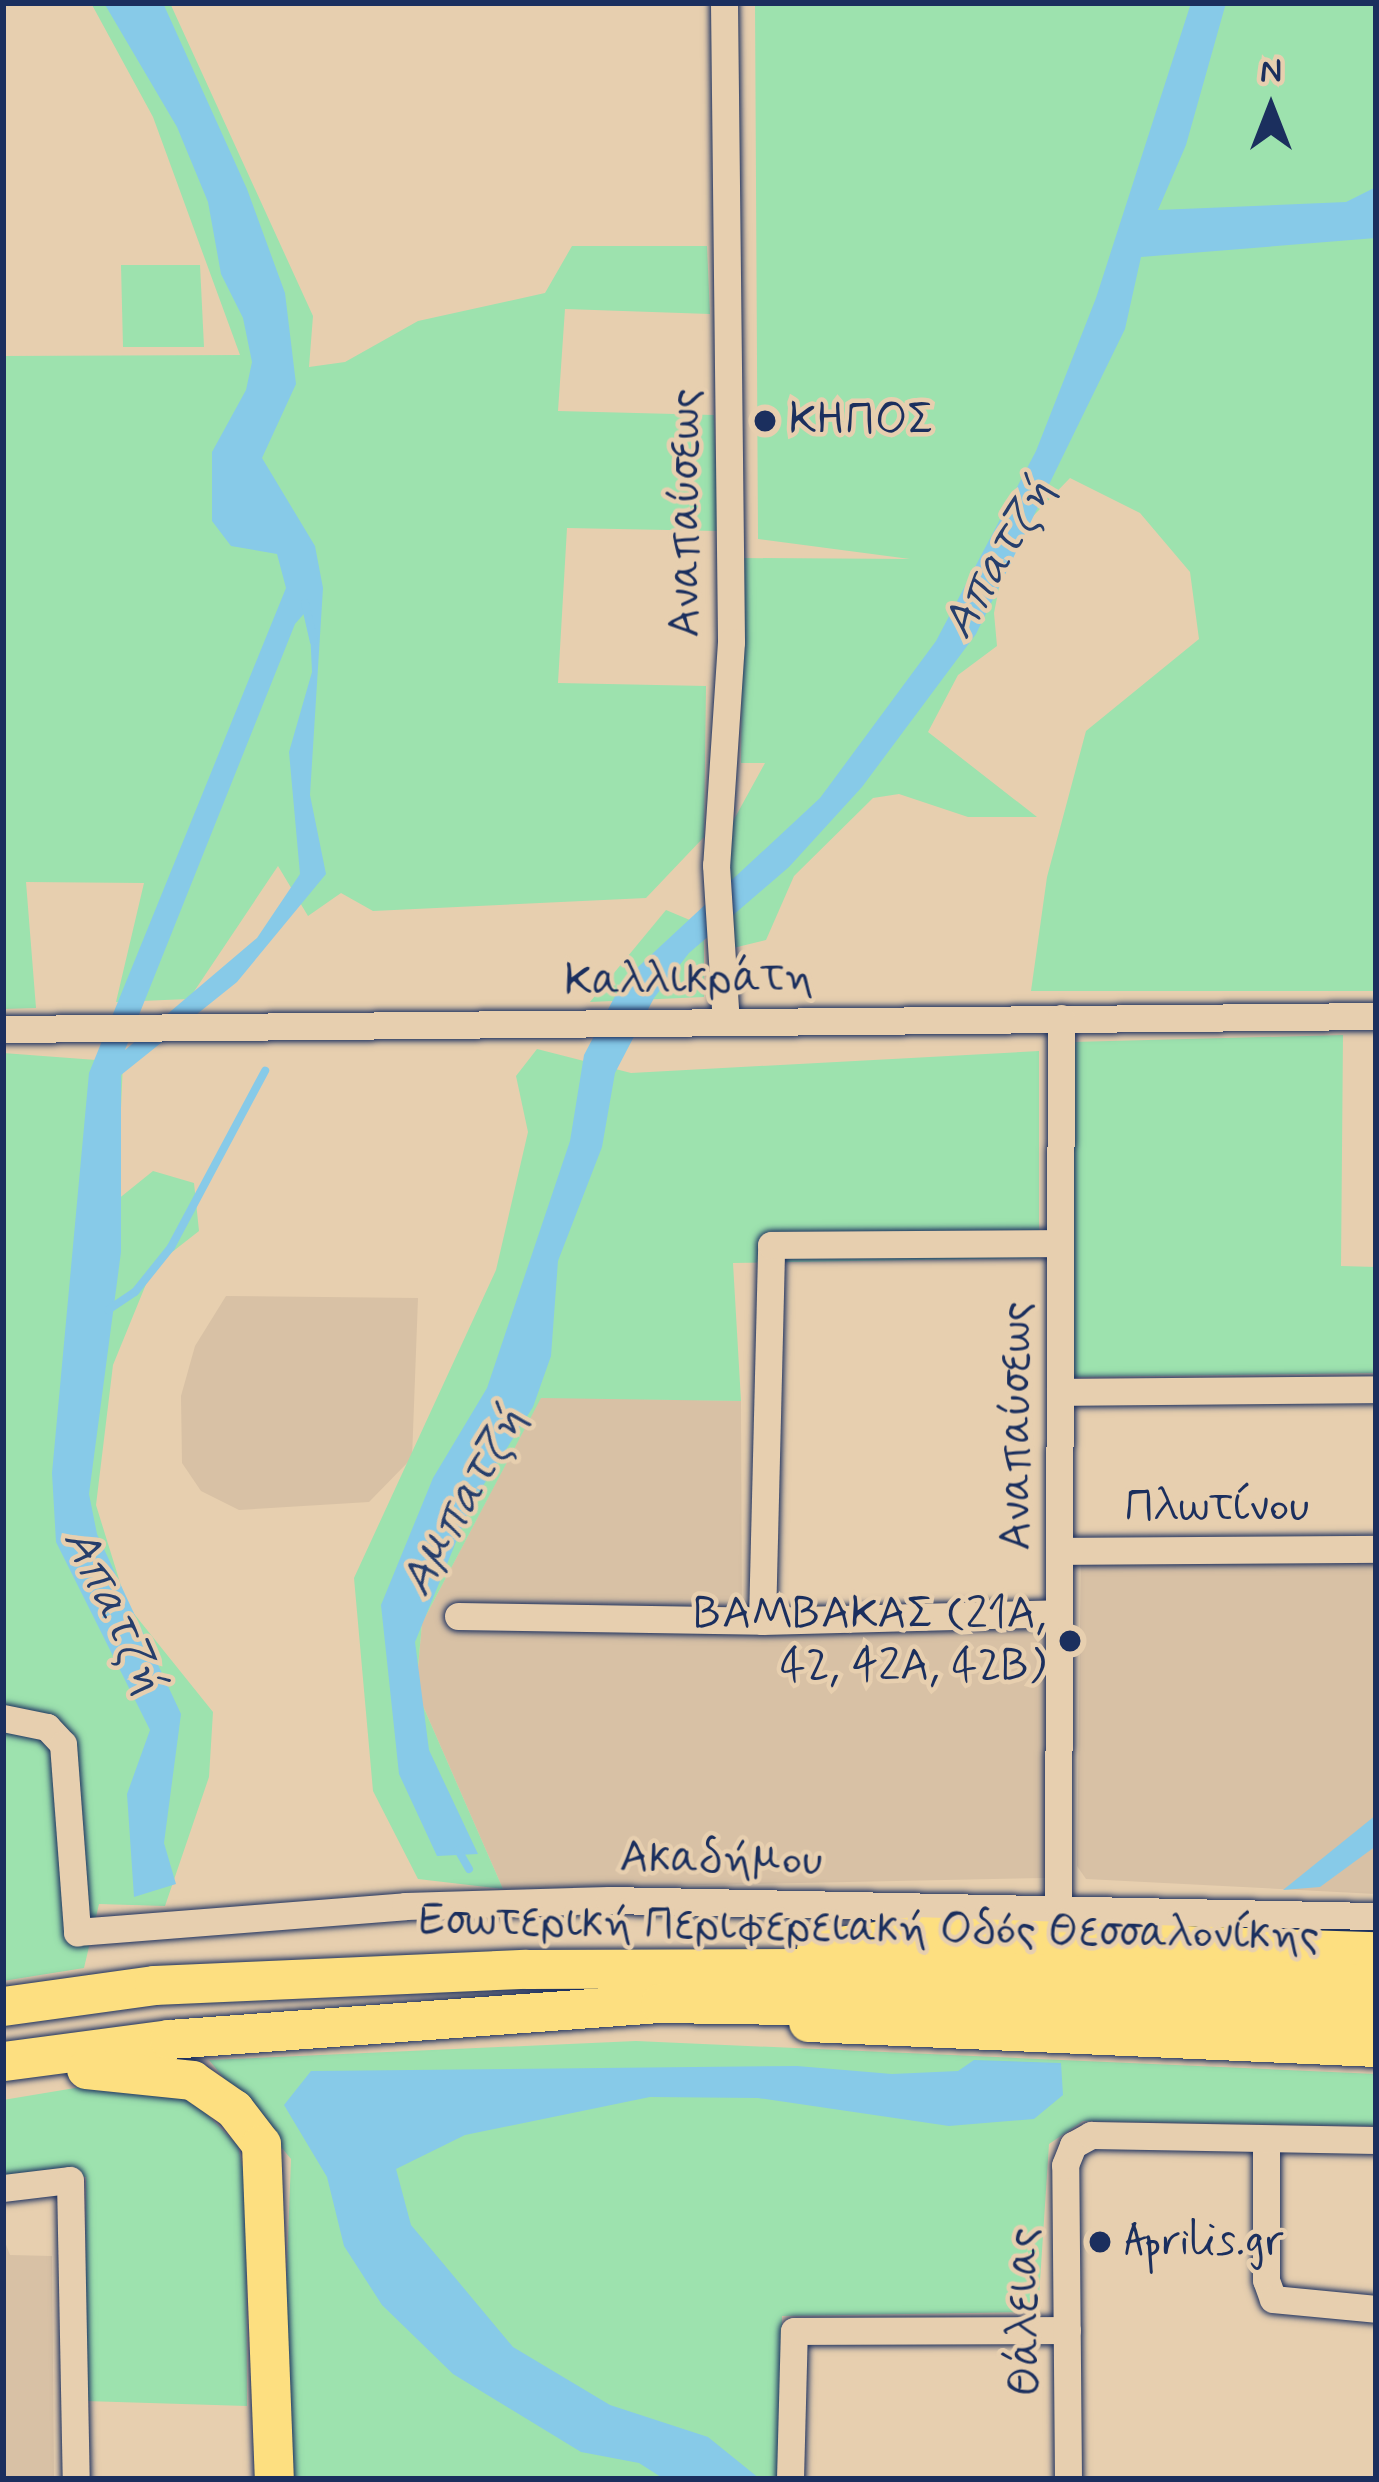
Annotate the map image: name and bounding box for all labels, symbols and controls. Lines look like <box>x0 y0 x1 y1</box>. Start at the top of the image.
north arrow <box>1211 48 1331 168</box>
text: N <box>1260 50 1282 94</box>
street label: Αναπαύσεως <box>659 388 713 638</box>
place label: ΚΗΠΟΣ <box>789 394 935 448</box>
marker: ΚΗΠΟΣ <box>752 408 778 434</box>
water label: Απατζή <box>930 467 1068 649</box>
street label: Καλλικράτη <box>564 951 814 1009</box>
street label: Αναπαύσεως <box>990 1301 1044 1551</box>
water label: Αμπατζή <box>388 1396 540 1606</box>
street label: Πλωτίνου <box>1125 1481 1309 1535</box>
water label: Απατζή <box>49 1519 179 1703</box>
place label: ΒΑΜΒΑΚΑΣ (21Α, 42, 42Α, 42Β) <box>694 1588 1046 1694</box>
marker: ΒΑΜΒΑΚΑΣ (21Α, 42, 42Α, 42Β) <box>1057 1628 1083 1654</box>
street label: Ακαδήμου <box>619 1831 823 1889</box>
street label: Εσωτερική Περιφερειακή Οδός Θεσσαλονίκης <box>418 1894 1320 1964</box>
place label: Aprilis.gr <box>1124 2215 1283 2269</box>
street label: Θάλειας <box>997 2227 1053 2397</box>
marker: Aprilis.gr <box>1087 2229 1113 2255</box>

